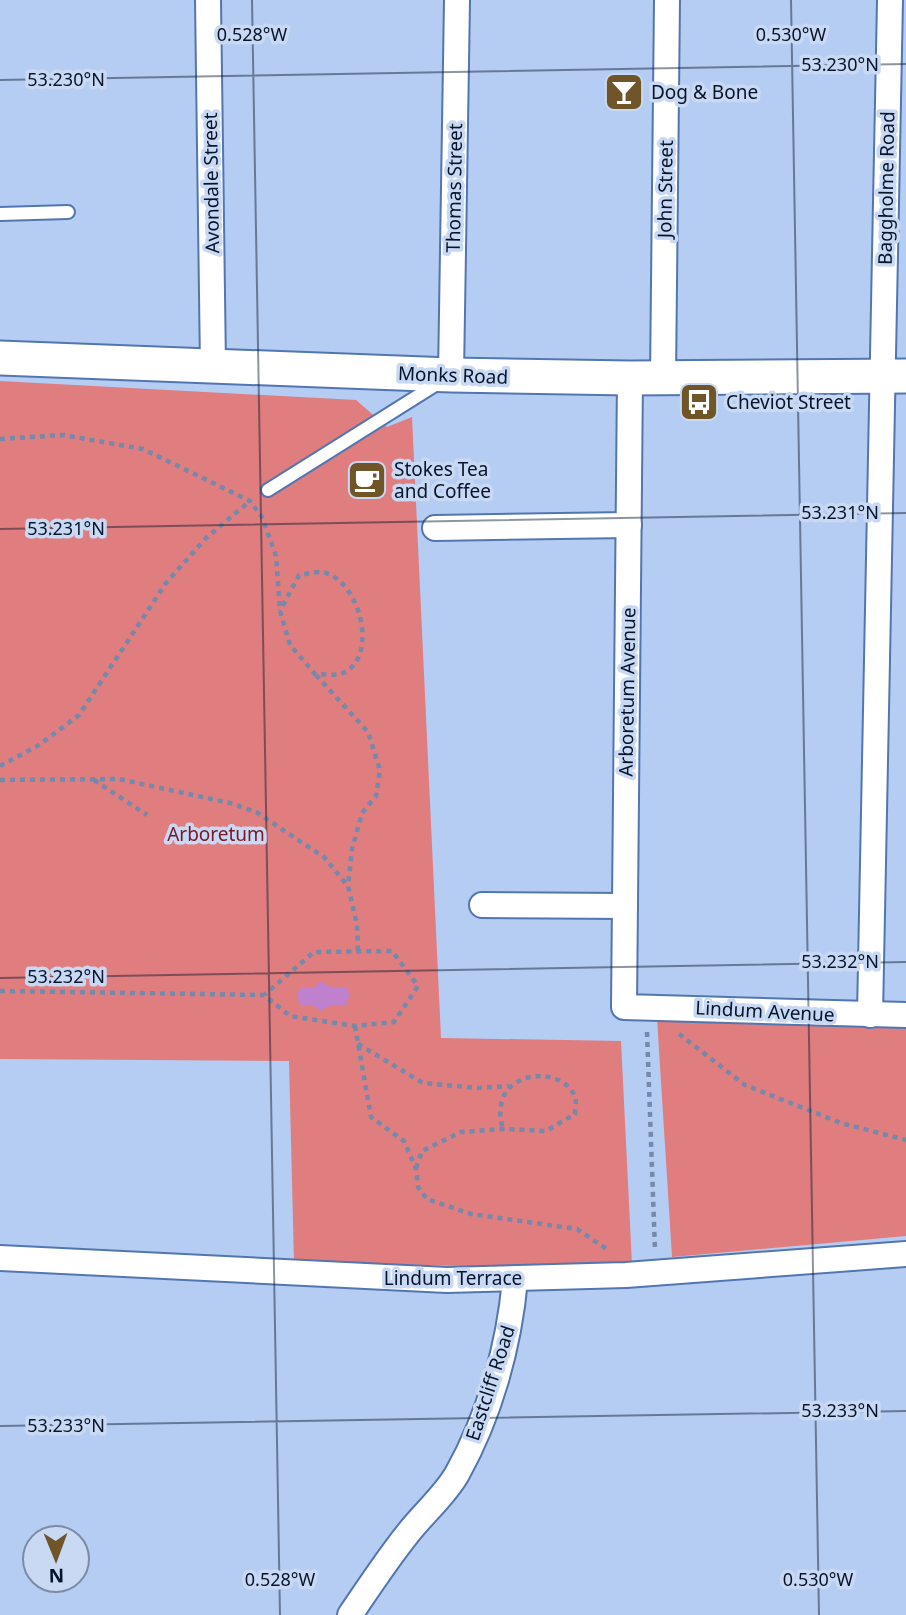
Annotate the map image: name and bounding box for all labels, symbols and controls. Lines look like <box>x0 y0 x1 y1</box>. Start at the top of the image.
text: 0.528°W <box>217 22 287 46</box>
text: 0.530°W <box>756 22 826 46</box>
text: 53.230°N <box>801 52 879 76</box>
text: 53.230°N <box>27 67 105 91</box>
bar icon: Dog & Bone <box>603 71 645 113</box>
place label: Dog & Bone <box>651 79 758 105</box>
street label: Baggholme Road <box>872 111 900 265</box>
street label: Avondale Street <box>197 112 225 254</box>
street label: Thomas Street <box>440 123 468 253</box>
street label: John Street <box>651 140 679 240</box>
street label: Monks Road <box>397 360 509 390</box>
bus stop icon: Cheviot Street <box>678 381 720 423</box>
place label: Cheviot Street <box>726 389 851 415</box>
place label: Stokes Tea and Coffee <box>394 456 491 504</box>
cafe icon: Stokes Tea and Coffee <box>346 459 388 501</box>
text: 53.231°N <box>801 500 879 524</box>
text: 53.231°N <box>27 516 105 540</box>
street label: Arboretum Avenue <box>613 607 641 777</box>
park label: Arboretum <box>167 821 265 847</box>
text: 53.232°N <box>801 949 879 973</box>
text: 53.232°N <box>27 964 105 988</box>
street label: Lindum Avenue <box>695 994 835 1028</box>
street label: Lindum Terrace <box>384 1265 522 1291</box>
street label: Eastcliff Road <box>459 1322 521 1444</box>
text: 53.233°N <box>801 1398 879 1422</box>
text: 53.233°N <box>27 1413 105 1437</box>
north arrow <box>21 1524 91 1594</box>
text: N <box>48 1563 64 1589</box>
text: 0.528°W <box>245 1567 315 1591</box>
text: 0.530°W <box>783 1567 853 1591</box>

